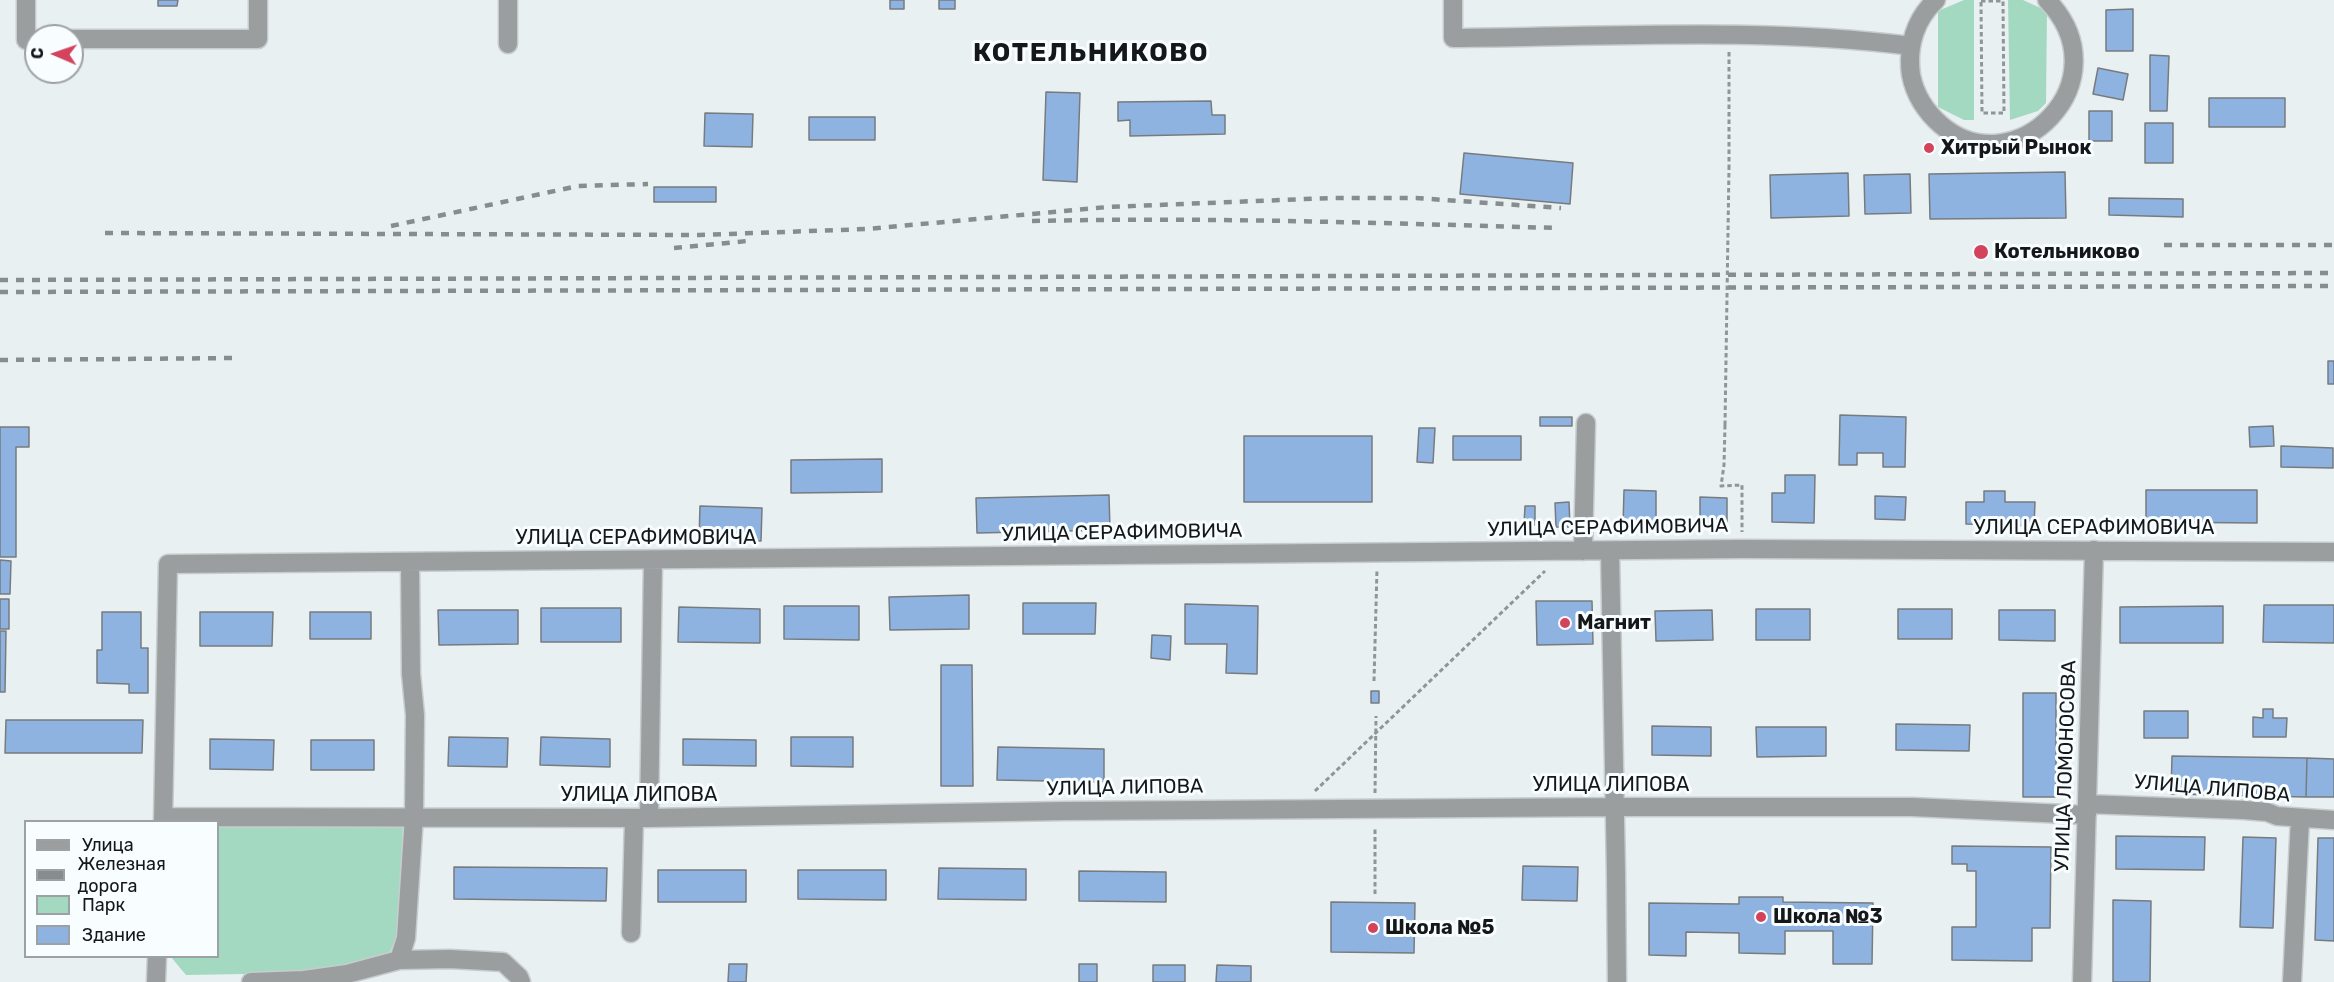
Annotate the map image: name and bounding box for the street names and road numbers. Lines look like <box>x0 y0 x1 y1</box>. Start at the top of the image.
street label: УЛИЦА СЕРАФИМОВИЧА <box>1487 514 1729 542</box>
street label: УЛИЦА СЕРАФИМОВИЧА <box>1974 516 2214 540</box>
street label: УЛИЦА СЕРАФИМОВИЧА <box>1001 519 1243 547</box>
street label: УЛИЦА СЕРАФИМОВИЧА <box>516 526 756 550</box>
street label: УЛИЦА ЛОМОНОСОВА <box>2050 660 2082 872</box>
street label: УЛИЦА ЛИПОВА <box>2133 770 2291 808</box>
street label: УЛИЦА ЛИПОВА <box>1533 773 1689 797</box>
street label: УЛИЦА ЛИПОВА <box>1047 775 1203 801</box>
street label: УЛИЦА ЛИПОВА <box>561 783 717 807</box>

